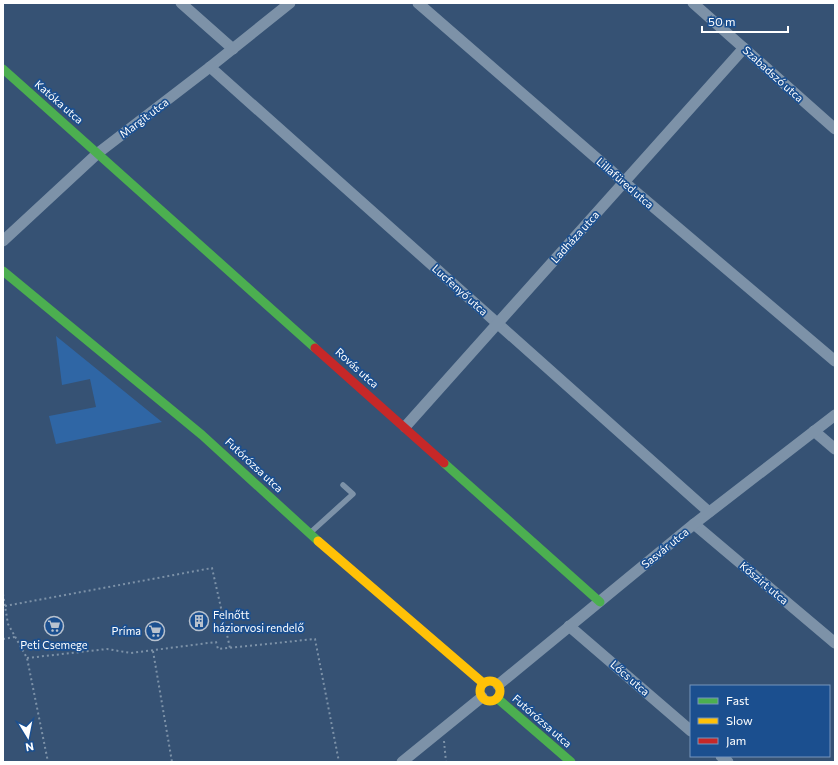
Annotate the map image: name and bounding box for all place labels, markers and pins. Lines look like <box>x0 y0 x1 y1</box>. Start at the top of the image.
place label: Felnőtt háziorvosi rendelő <box>213 608 304 634</box>
building icon: Felnőtt háziorvosi rendelő <box>188 610 210 632</box>
supermarket icon: Peti Csemege <box>43 615 65 637</box>
supermarket icon: Príma <box>144 620 166 642</box>
place label: Príma <box>112 624 141 637</box>
place label: Peti Csemege <box>20 638 88 651</box>

